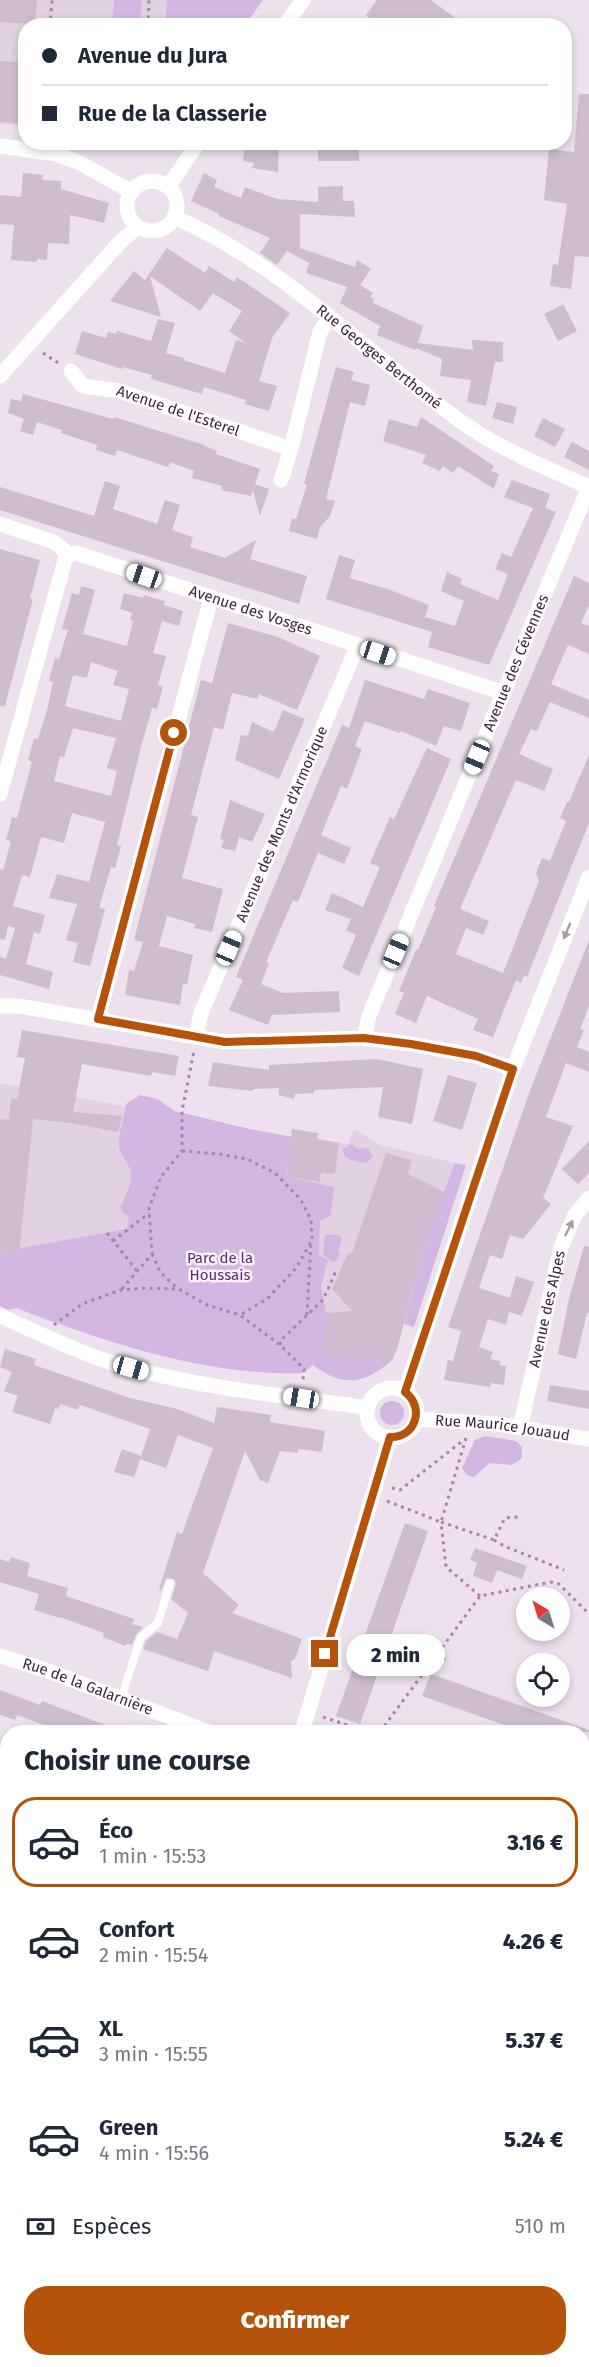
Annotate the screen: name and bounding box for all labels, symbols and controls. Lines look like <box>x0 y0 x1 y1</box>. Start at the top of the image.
text: Avenue du Jura <box>78 42 228 69</box>
text: Rue de la Classerie <box>78 100 267 127</box>
street label: Rue Georges Berthomé <box>313 301 445 413</box>
street label: Avenue de l'Esterel <box>114 382 243 440</box>
car <box>124 562 164 590</box>
street label: Avenue des Vosges <box>187 582 315 639</box>
street label: Avenue des Cévennes <box>479 592 552 734</box>
car <box>358 639 398 667</box>
route start <box>160 719 187 746</box>
street label: Avenue des Monts d'Armorique <box>232 723 331 925</box>
car <box>462 737 492 777</box>
one-way arrow <box>562 922 572 940</box>
car <box>214 928 244 968</box>
car <box>381 931 411 971</box>
one-way arrow <box>564 1220 573 1237</box>
park label: Parc de la Houssais <box>187 1249 253 1284</box>
street label: Avenue des Alpes <box>525 1249 569 1369</box>
car <box>111 1354 151 1382</box>
car <box>282 1386 320 1410</box>
street label: Rue Maurice Jouaud <box>435 1411 571 1445</box>
north arrow <box>516 1587 570 1641</box>
map controls <box>516 1587 570 1707</box>
callout: 2 min <box>346 1633 445 1675</box>
route end <box>311 1640 338 1667</box>
text: 2 min <box>371 1643 420 1667</box>
button: locate <box>516 1653 570 1707</box>
street label: Rue de la Galarnière <box>20 1654 156 1719</box>
text: Choisir une course <box>24 1745 250 1777</box>
icon: car <box>27 1815 81 1869</box>
text: Éco <box>99 1817 133 1844</box>
text: 3.16 € <box>507 1829 563 1856</box>
text: 1 min · 15:53 <box>99 1844 206 1868</box>
icon: car <box>27 1914 81 1968</box>
text: Confort <box>99 1916 175 1943</box>
text: 4.26 € <box>503 1928 563 1955</box>
text: 2 min · 15:54 <box>99 1943 208 1967</box>
icon: car <box>27 2013 81 2067</box>
text: XL <box>99 2015 123 2042</box>
text: 5.37 € <box>505 2027 563 2054</box>
text: 3 min · 15:55 <box>99 2042 208 2066</box>
icon: car <box>27 2112 81 2166</box>
text: Green <box>99 2114 158 2141</box>
text: 5.24 € <box>504 2126 563 2153</box>
text: 4 min · 15:56 <box>99 2141 209 2165</box>
icon: cash <box>24 2210 57 2243</box>
text: Espèces <box>72 2213 151 2240</box>
text: 510 m <box>515 2214 566 2238</box>
button: Confirmer <box>24 2286 566 2355</box>

